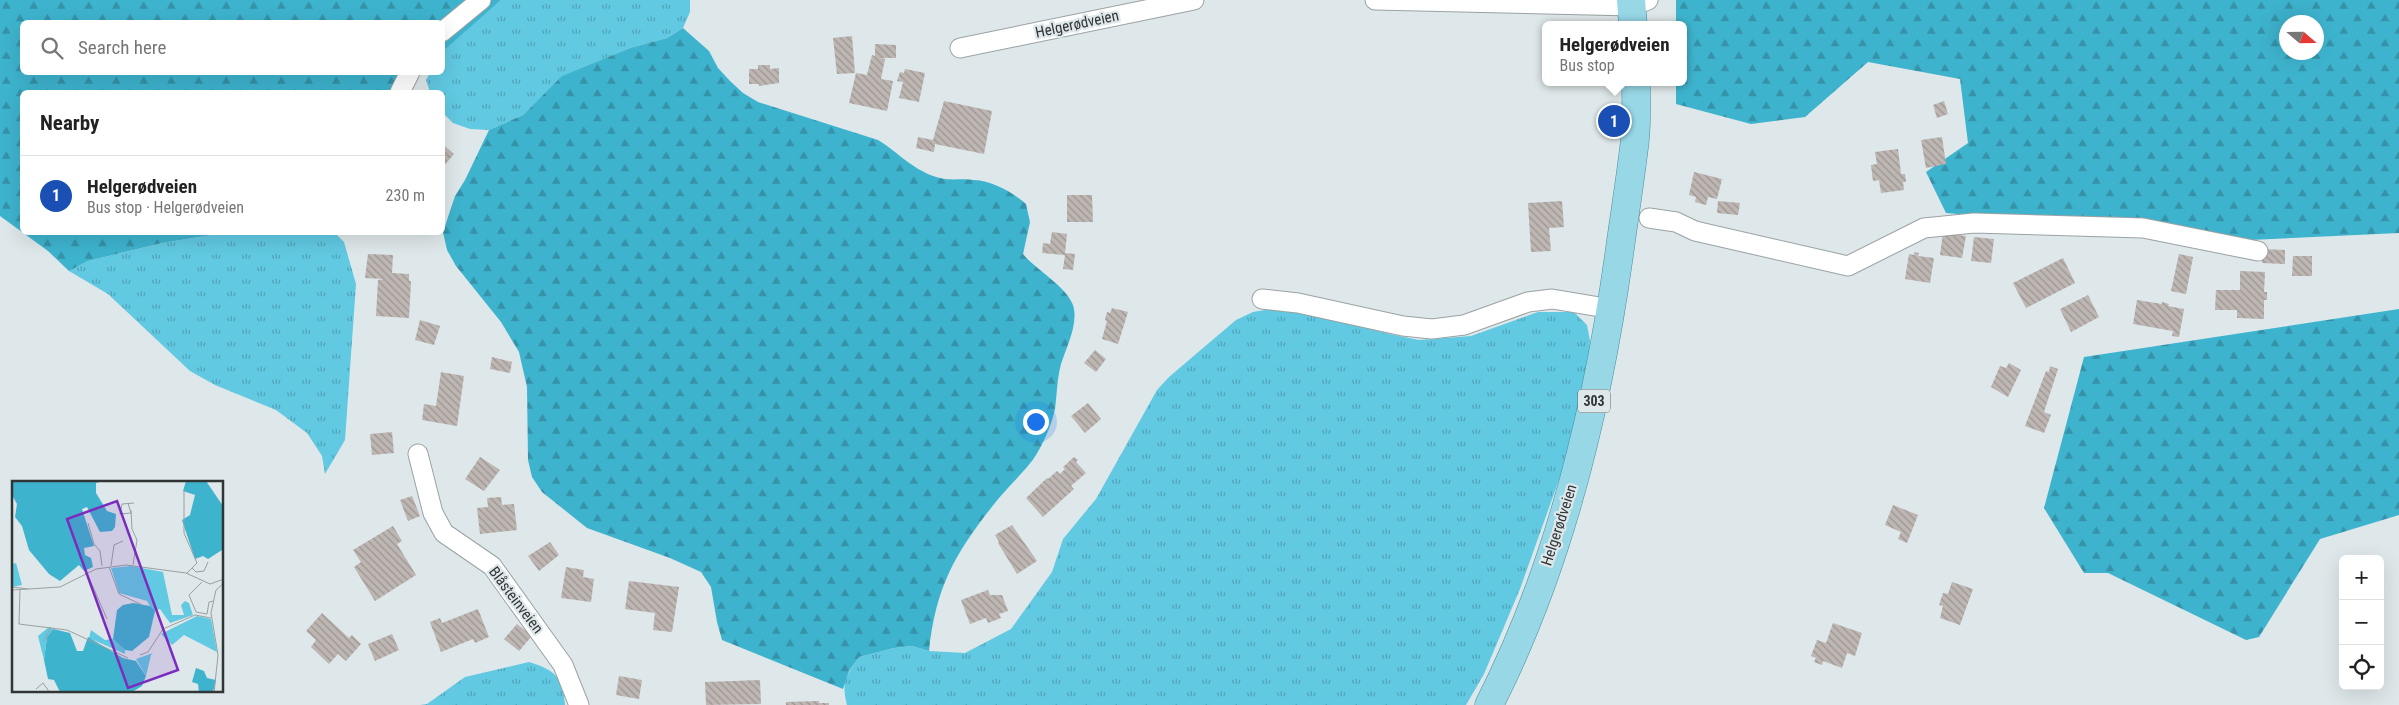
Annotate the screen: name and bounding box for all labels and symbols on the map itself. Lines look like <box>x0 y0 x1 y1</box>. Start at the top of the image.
street label: Helgerødveien <box>1034 6 1120 42</box>
north arrow <box>2279 15 2324 60</box>
pin: 1 <box>1598 102 1630 140</box>
road number: 303 <box>1578 390 1610 412</box>
your location <box>1023 409 1049 435</box>
inset map <box>12 481 224 692</box>
street label: Helgerødveien <box>1537 482 1581 568</box>
street label: Blåsteinveien <box>485 563 547 637</box>

